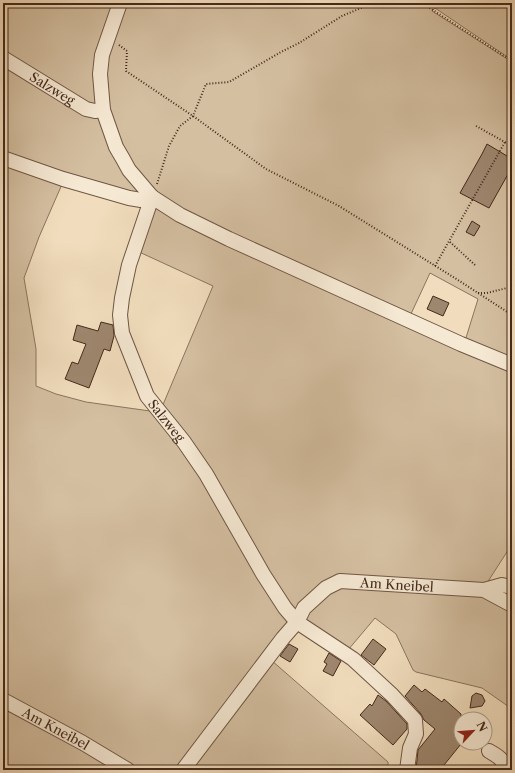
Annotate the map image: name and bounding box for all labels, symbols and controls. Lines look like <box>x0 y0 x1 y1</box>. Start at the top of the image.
street label: Salzweg <box>27 69 78 108</box>
street label: Salzweg <box>145 396 189 445</box>
street label: Am Kneibel <box>359 574 434 595</box>
street label: Am Kneibel <box>19 703 92 753</box>
north arrow <box>453 711 493 751</box>
text: N <box>474 719 491 734</box>

